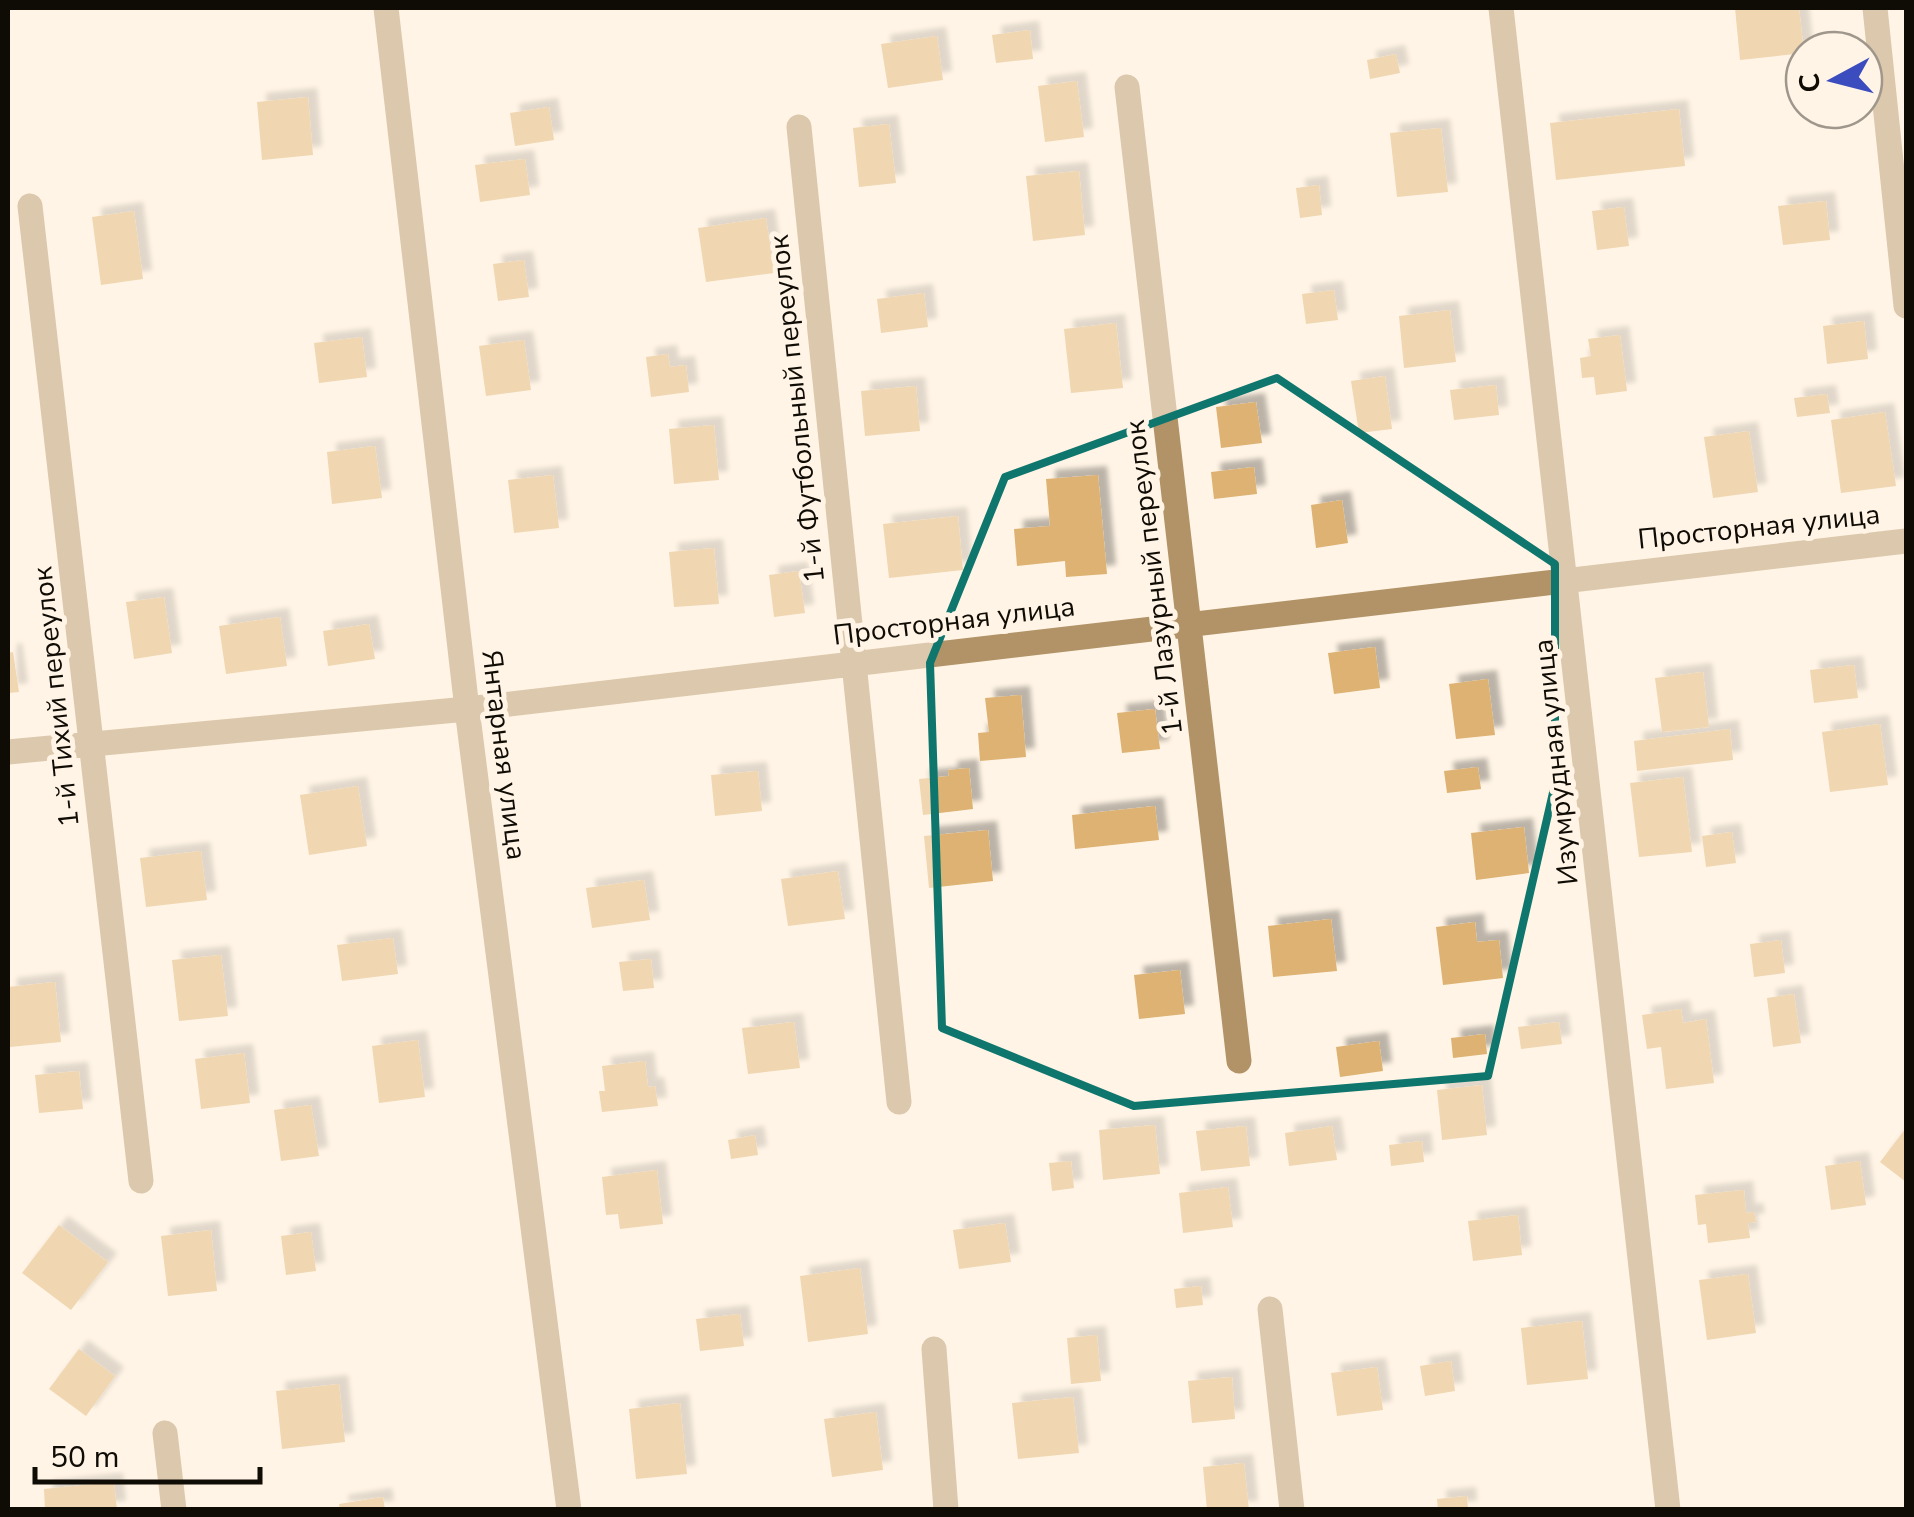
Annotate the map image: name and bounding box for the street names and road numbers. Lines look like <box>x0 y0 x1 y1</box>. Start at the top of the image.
street label: 1-й Футбольный переулок <box>760 233 834 585</box>
street label: 1-й Лазурный переулок <box>1116 418 1192 738</box>
street label: Просторная улица <box>1636 495 1882 559</box>
street label: 1-й Тихий переулок <box>23 565 89 829</box>
street label: Просторная улица <box>831 587 1077 655</box>
street label: Изумрудная улица <box>1524 637 1588 887</box>
street label: Янтарная улица <box>472 648 536 862</box>

